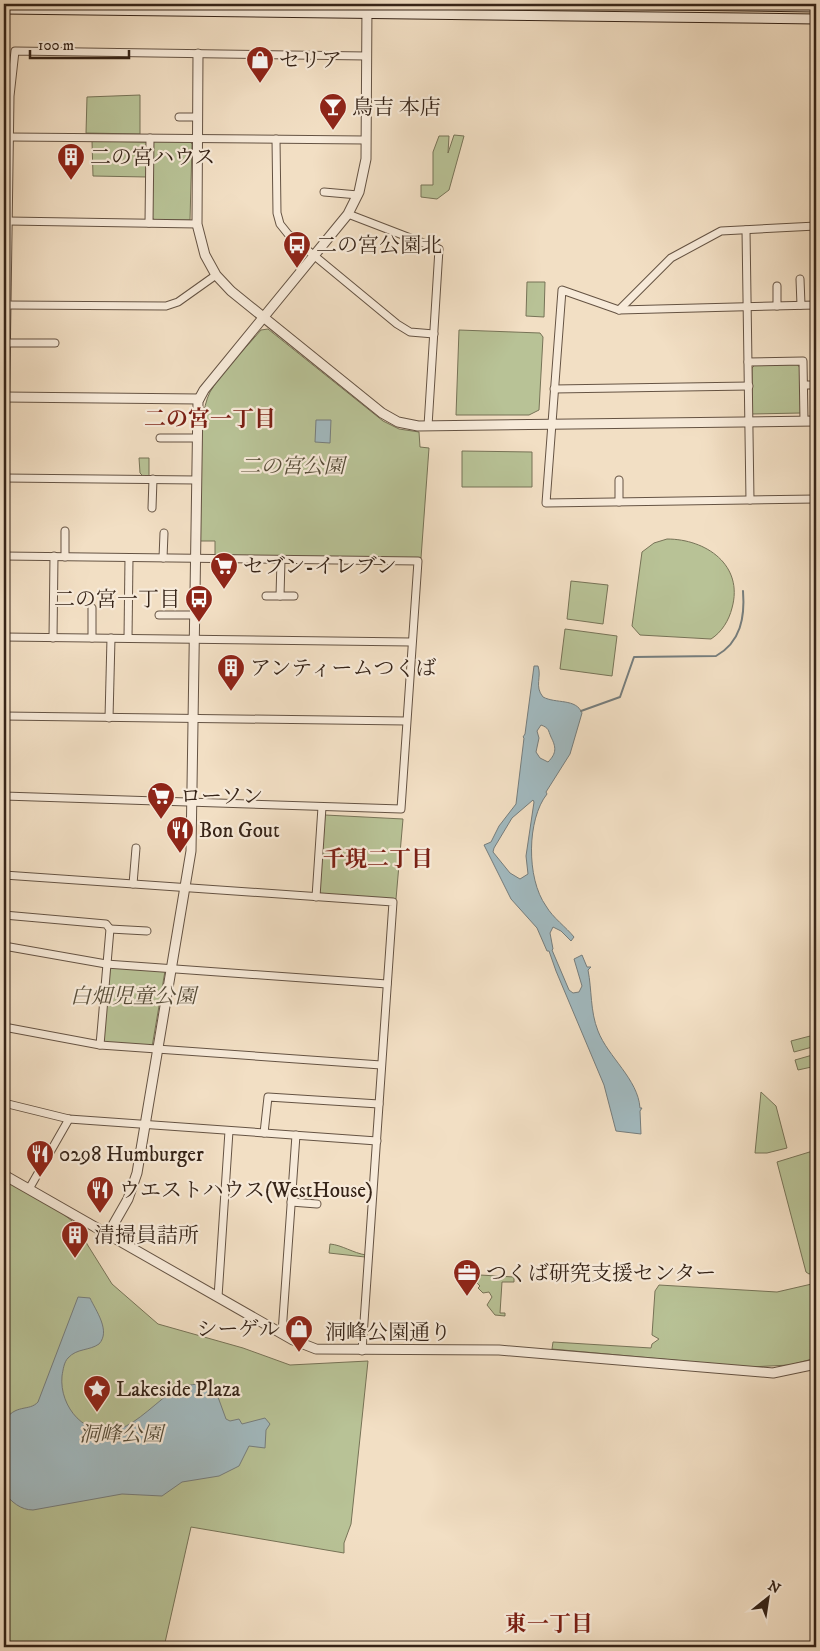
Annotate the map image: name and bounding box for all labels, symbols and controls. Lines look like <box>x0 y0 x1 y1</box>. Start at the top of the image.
scale bar <box>30 28 129 60</box>
text: 100 m <box>38 36 74 55</box>
shop icon: セリア <box>245 45 275 84</box>
place label: セリア <box>279 48 342 74</box>
bar icon: 鳥吉 本店 <box>318 92 348 131</box>
place label: 鳥吉 本店 <box>352 95 441 121</box>
building icon: 二の宮ハウス <box>56 142 86 181</box>
place label: 二の宮ハウス <box>90 145 215 171</box>
bus stop icon: 二の宮公園北 <box>282 230 312 269</box>
place label: 二の宮公園北 <box>316 233 442 259</box>
district label: 二の宮一丁目 <box>144 406 276 433</box>
park label: 二の宮公園 <box>240 454 347 480</box>
supermarket icon: セブン-イレブン <box>209 551 239 590</box>
place label: セブン-イレブン <box>243 554 397 580</box>
bus stop icon: 二の宮一丁目 <box>184 584 214 623</box>
place label: 二の宮一丁目 <box>54 587 180 613</box>
building icon: アンティームつくば <box>216 653 246 692</box>
place label: アンティームつくば <box>250 656 436 682</box>
supermarket icon: ローソン <box>146 781 176 820</box>
place label: ローソン <box>180 784 263 810</box>
restaurant icon: Bon Gout <box>165 815 195 854</box>
place label: Bon Gout <box>199 818 280 844</box>
district label: 千現二丁目 <box>323 846 433 873</box>
park label: 白畑児童公園 <box>70 984 199 1010</box>
restaurant icon: 0298 Humburger <box>25 1139 55 1178</box>
place label: 0298 Humburger <box>59 1142 204 1168</box>
restaurant icon: ウエストハウス(WestHouse) <box>85 1175 115 1214</box>
place label: ウエストハウス(WestHouse) <box>119 1178 373 1204</box>
building icon: 清掃員詰所 <box>60 1220 90 1259</box>
place label: 清掃員詰所 <box>94 1223 199 1249</box>
office icon: つくば研究支援センター <box>452 1258 482 1297</box>
place label: つくば研究支援センター <box>486 1261 716 1287</box>
shop icon: シーゲル <box>284 1314 314 1353</box>
place label: シーゲル <box>196 1317 280 1343</box>
street label: 洞峰公園通り <box>325 1320 451 1346</box>
place icon: Lakeside Plaza <box>82 1374 112 1413</box>
place label: Lakeside Plaza <box>116 1377 241 1403</box>
park label: 洞峰公園 <box>79 1422 166 1448</box>
north arrow <box>742 1574 792 1624</box>
text: N <box>765 1577 784 1599</box>
district label: 東一丁目 <box>505 1611 593 1638</box>

